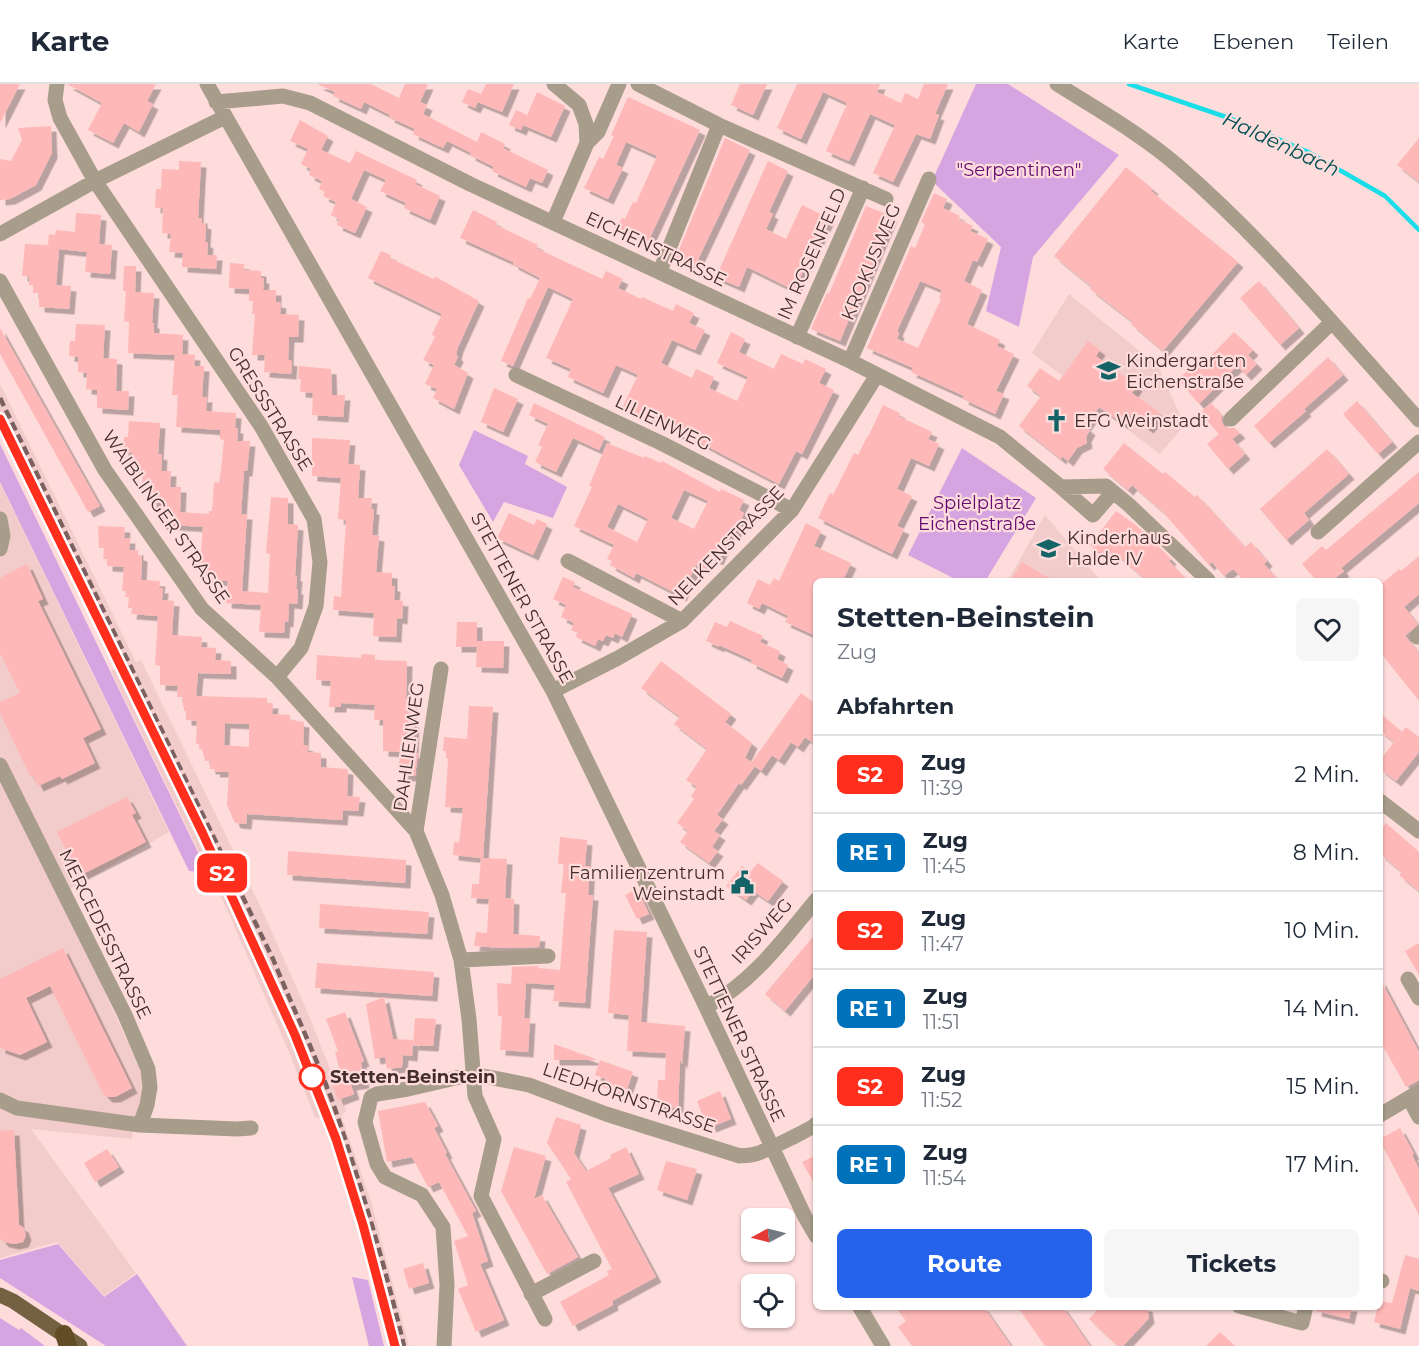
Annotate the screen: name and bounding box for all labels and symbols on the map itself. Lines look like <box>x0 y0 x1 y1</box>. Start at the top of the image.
water label: Haldenbach <box>1219 106 1343 182</box>
park label: "Serpentinen" <box>956 159 1082 181</box>
street label: IM ROSENFELD <box>773 185 851 323</box>
street label: KROKUSWEG <box>837 200 905 324</box>
street label: EICHENSTRASSE <box>582 207 730 291</box>
street label: GRESSSTRASSE <box>223 343 317 475</box>
place label: Kindergarten Eichenstraße <box>1126 350 1246 393</box>
school or university icon: Kindergarten Eichenstraße <box>1095 358 1121 384</box>
street label: LILIENWEG <box>611 390 715 456</box>
church icon: EFG Weinstadt <box>1043 408 1069 434</box>
place label: EFG Weinstadt <box>1074 410 1209 432</box>
street label: WAIBLINGER STRASSE <box>98 426 234 608</box>
street label: NELKENSTRASSE <box>663 482 789 610</box>
park label: Spielplatz Eichenstraße <box>918 492 1036 535</box>
street label: STETTENER STRASSE <box>466 509 578 687</box>
place label: Kinderhaus Halde IV <box>1067 527 1171 570</box>
school or university icon: Kinderhaus Halde IV <box>1036 535 1062 561</box>
street label: DAHLIENWEG <box>389 681 429 813</box>
street label: MERCEDESSTRASSE <box>54 845 156 1023</box>
line badge: S2 <box>195 854 249 892</box>
place label: Familienzentrum Weinstadt <box>569 862 725 905</box>
public building icon: Familienzentrum Weinstadt <box>730 870 756 896</box>
street label: IRISWEG <box>727 894 797 968</box>
street label: STETTENER STRASSE <box>688 942 790 1126</box>
street label: LIEDHORNSTRASSE <box>540 1058 718 1138</box>
marker: Stetten-Beinstein <box>299 1064 325 1090</box>
place label: Stetten-Beinstein <box>330 1066 496 1088</box>
north arrow <box>741 1208 795 1262</box>

